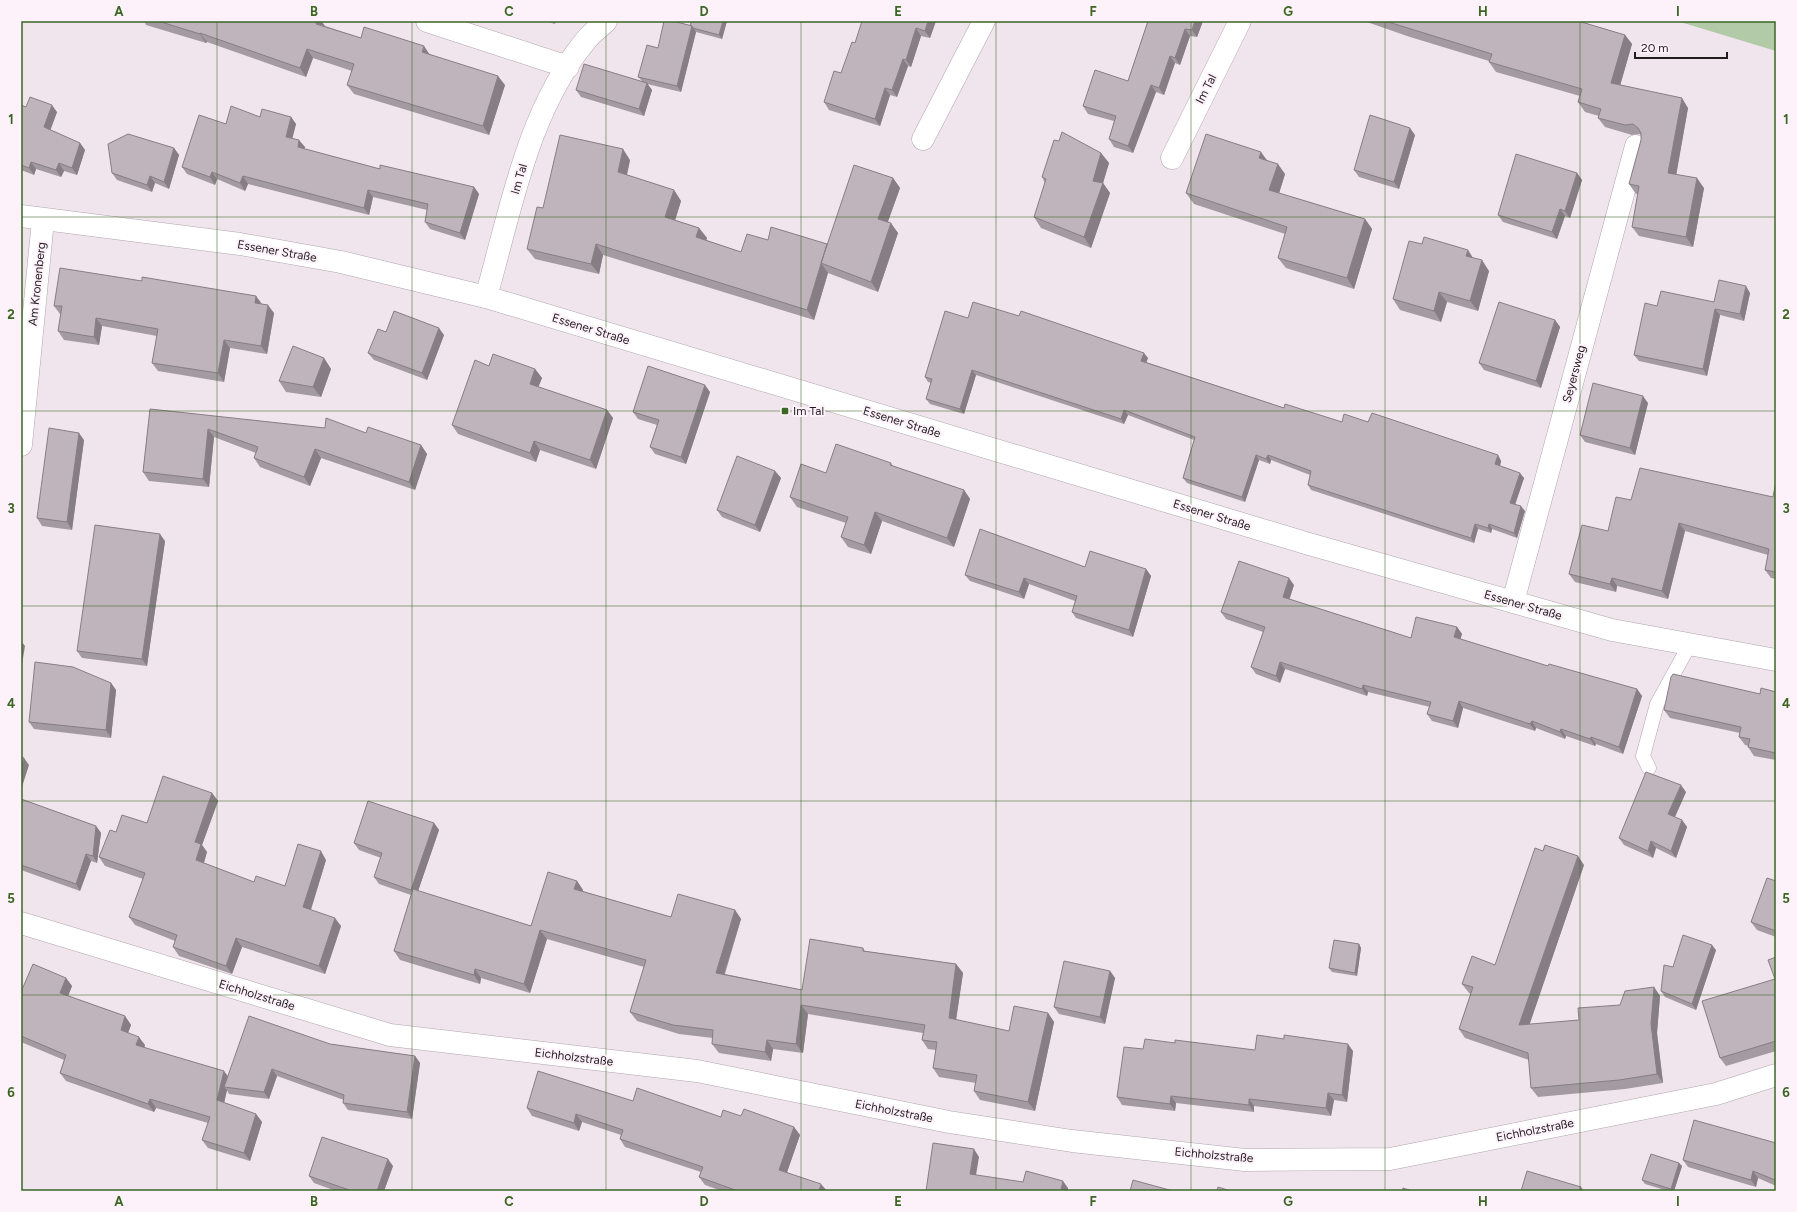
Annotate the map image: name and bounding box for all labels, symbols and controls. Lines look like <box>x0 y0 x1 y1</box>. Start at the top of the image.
text: A <box>114 4 124 19</box>
text: B <box>310 4 318 19</box>
text: C <box>504 4 514 19</box>
text: D <box>699 4 709 19</box>
text: E <box>894 4 902 19</box>
text: F <box>1089 4 1097 19</box>
text: G <box>1283 4 1293 19</box>
text: H <box>1478 4 1488 19</box>
text: I <box>1676 4 1680 19</box>
scale bar <box>1635 34 1727 60</box>
text: 20 m <box>1641 41 1669 55</box>
street label: Im Tal <box>1193 72 1219 106</box>
text: 1 <box>8 112 14 127</box>
text: 1 <box>1783 112 1789 127</box>
street label: Im Tal <box>508 162 530 196</box>
street label: Essener Straße <box>236 237 318 265</box>
street label: Am Kronenberg <box>26 241 48 327</box>
text: 2 <box>7 307 15 322</box>
text: 2 <box>1782 307 1790 322</box>
street label: Essener Straße <box>550 311 632 348</box>
street label: Seyersweg <box>1560 344 1588 404</box>
place label: Im Tal <box>793 404 824 418</box>
street label: Essener Straße <box>861 404 943 441</box>
marker: Im Tal <box>780 406 790 416</box>
street label: Essener Straße <box>1171 497 1253 534</box>
text: 3 <box>7 501 15 516</box>
text: 3 <box>1782 501 1790 516</box>
street label: Essener Straße <box>1482 587 1564 623</box>
text: 4 <box>7 696 15 711</box>
text: 4 <box>1782 696 1790 711</box>
text: 5 <box>7 891 15 906</box>
text: 5 <box>1782 891 1790 906</box>
street label: Eichholzstraße <box>217 977 297 1013</box>
street label: Eichholzstraße <box>534 1045 614 1069</box>
text: 6 <box>7 1085 15 1100</box>
text: 6 <box>1782 1085 1790 1100</box>
street label: Eichholzstraße <box>854 1097 934 1125</box>
street label: Eichholzstraße <box>1495 1116 1575 1144</box>
street label: Eichholzstraße <box>1174 1145 1254 1165</box>
text: A <box>114 1194 124 1209</box>
text: B <box>310 1194 318 1209</box>
text: C <box>504 1194 514 1209</box>
text: D <box>699 1194 709 1209</box>
text: E <box>894 1194 902 1209</box>
text: F <box>1089 1194 1097 1209</box>
text: G <box>1283 1194 1293 1209</box>
text: H <box>1478 1194 1488 1209</box>
text: I <box>1676 1194 1680 1209</box>

